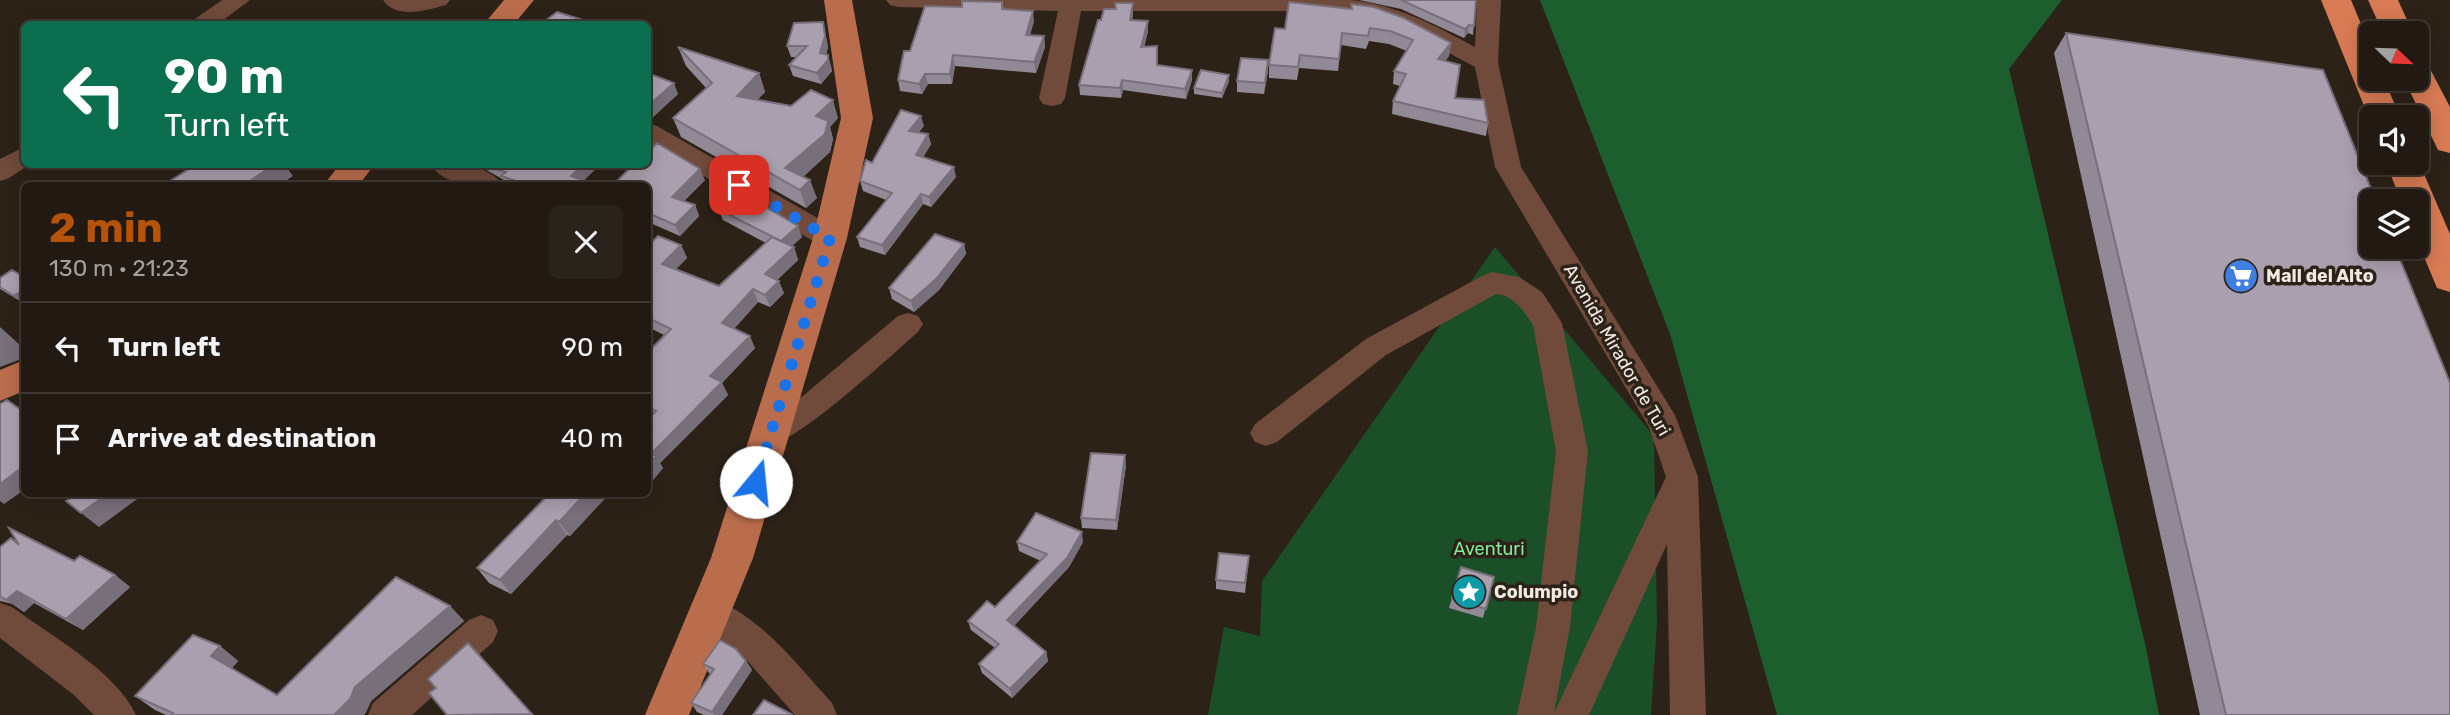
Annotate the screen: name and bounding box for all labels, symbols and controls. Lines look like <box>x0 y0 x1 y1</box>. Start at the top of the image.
north arrow <box>2359 21 2429 91</box>
map controls <box>2359 21 2429 259</box>
text: 90 m <box>164 47 284 105</box>
icon: left <box>49 49 140 140</box>
button: sound <box>2359 105 2429 175</box>
text: Turn left <box>164 106 289 144</box>
pin <box>709 155 769 215</box>
icon: arrive <box>720 166 758 204</box>
button: layers <box>2359 189 2429 259</box>
text: 2 min <box>49 203 163 253</box>
button: close <box>549 205 623 279</box>
text: 130 m · 21:23 <box>49 254 189 282</box>
supermarket icon: Mall del Alto <box>2222 257 2260 295</box>
street label: Avenida Mirador de Turi <box>1559 260 1675 440</box>
place label: Mall del Alto <box>2266 265 2374 287</box>
icon: left <box>49 329 87 367</box>
text: Turn left <box>108 332 220 363</box>
text: 90 m <box>562 332 623 363</box>
icon: arrive <box>49 420 87 458</box>
text: Arrive at destination <box>108 423 376 454</box>
text: 40 m <box>561 423 623 454</box>
position arrow <box>719 445 793 519</box>
park label: Aventuri <box>1453 538 1525 560</box>
place icon: Columpio <box>1450 573 1488 611</box>
place label: Columpio <box>1494 581 1578 603</box>

